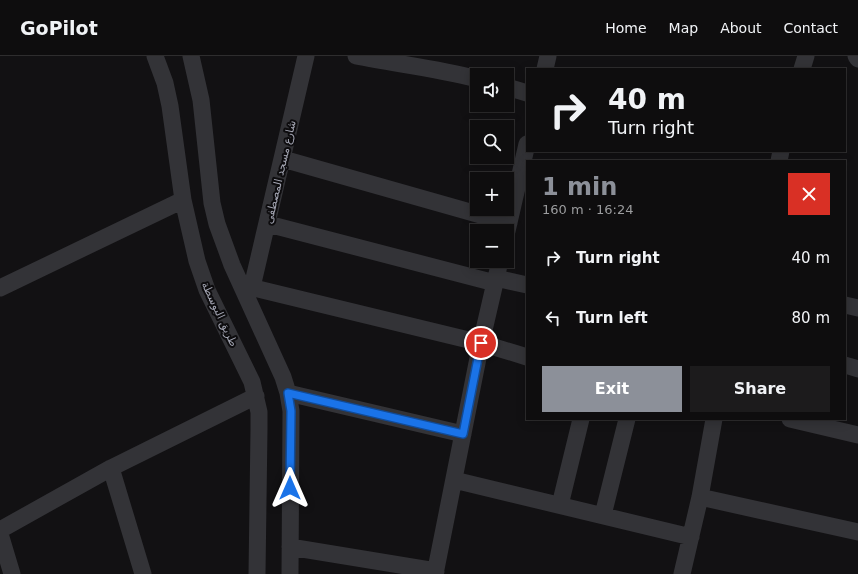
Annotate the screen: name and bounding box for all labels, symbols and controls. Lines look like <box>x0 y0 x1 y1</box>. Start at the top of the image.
text: GoPilot <box>20 17 98 39</box>
text: Home <box>605 20 647 36</box>
text: Map <box>669 20 698 36</box>
text: About <box>720 20 762 36</box>
text: Contact <box>784 20 838 36</box>
map controls <box>470 68 514 268</box>
button: sound <box>470 68 514 112</box>
text: 40 m <box>608 83 686 116</box>
icon: right <box>542 84 594 136</box>
text: Turn right <box>608 117 694 138</box>
street label: شارع مسجد المصطفى <box>262 119 299 225</box>
button: search <box>470 120 514 164</box>
button: + <box>470 172 514 216</box>
text: 1 min <box>542 173 617 201</box>
button: close <box>788 173 830 215</box>
text: 160 m · 16:24 <box>542 202 633 217</box>
button: − <box>470 224 514 268</box>
icon: right <box>542 247 564 269</box>
text: Turn right <box>576 249 660 267</box>
text: 40 m <box>792 249 830 267</box>
street label: طريق البوسطة <box>198 280 240 349</box>
icon: left <box>542 307 564 329</box>
text: Turn left <box>576 309 648 327</box>
text: 80 m <box>792 309 830 327</box>
pin <box>464 326 498 360</box>
icon: arrive <box>470 332 492 354</box>
button: Exit <box>542 366 682 412</box>
button: Share <box>690 366 830 412</box>
position arrow <box>269 467 311 509</box>

